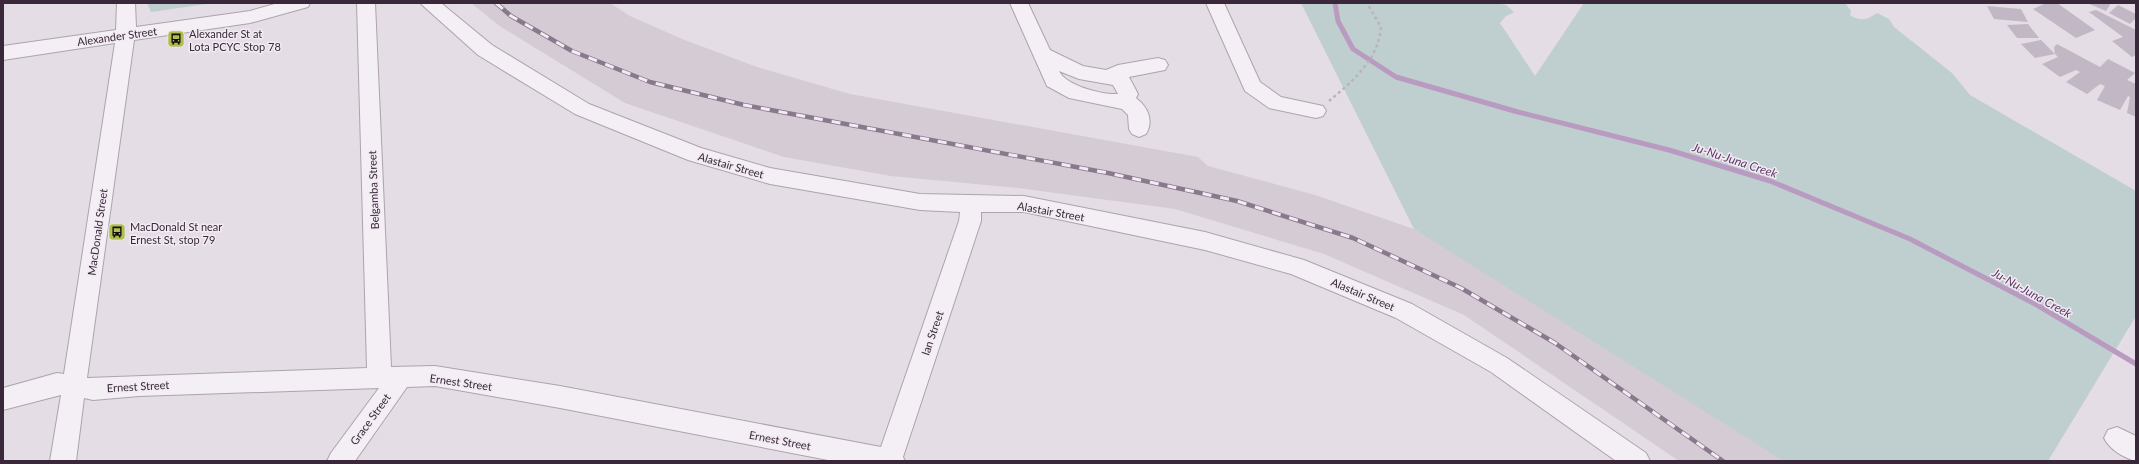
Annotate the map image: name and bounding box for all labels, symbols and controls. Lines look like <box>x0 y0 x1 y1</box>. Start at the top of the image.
street label: Alexander Street <box>76 24 158 48</box>
place label: Alexander St at Lota PCYC Stop 78 <box>189 27 281 53</box>
bus stop icon: Alexander St at Lota PCYC Stop 78 <box>166 29 186 49</box>
water label: Ju-Nu-Juna Creek <box>1690 139 1780 181</box>
street label: Alastair Street <box>697 149 765 181</box>
street label: Belgamba Street <box>365 150 381 230</box>
street label: MacDonald Street <box>84 188 110 276</box>
street label: Alastair Street <box>1016 199 1086 223</box>
place label: MacDonald St near Ernest St, stop 79 <box>130 220 222 246</box>
bus stop icon: MacDonald St near Ernest St, stop 79 <box>107 222 127 242</box>
water label: Ju-Nu-Juna Creek <box>1989 265 2075 321</box>
street label: Alastair Street <box>1329 275 1397 313</box>
street label: Ian Street <box>918 309 946 357</box>
street label: Ernest Street <box>429 371 493 393</box>
street label: Ernest Street <box>106 378 170 394</box>
street label: Grace Street <box>347 391 393 447</box>
street label: Ernest Street <box>748 428 812 452</box>

